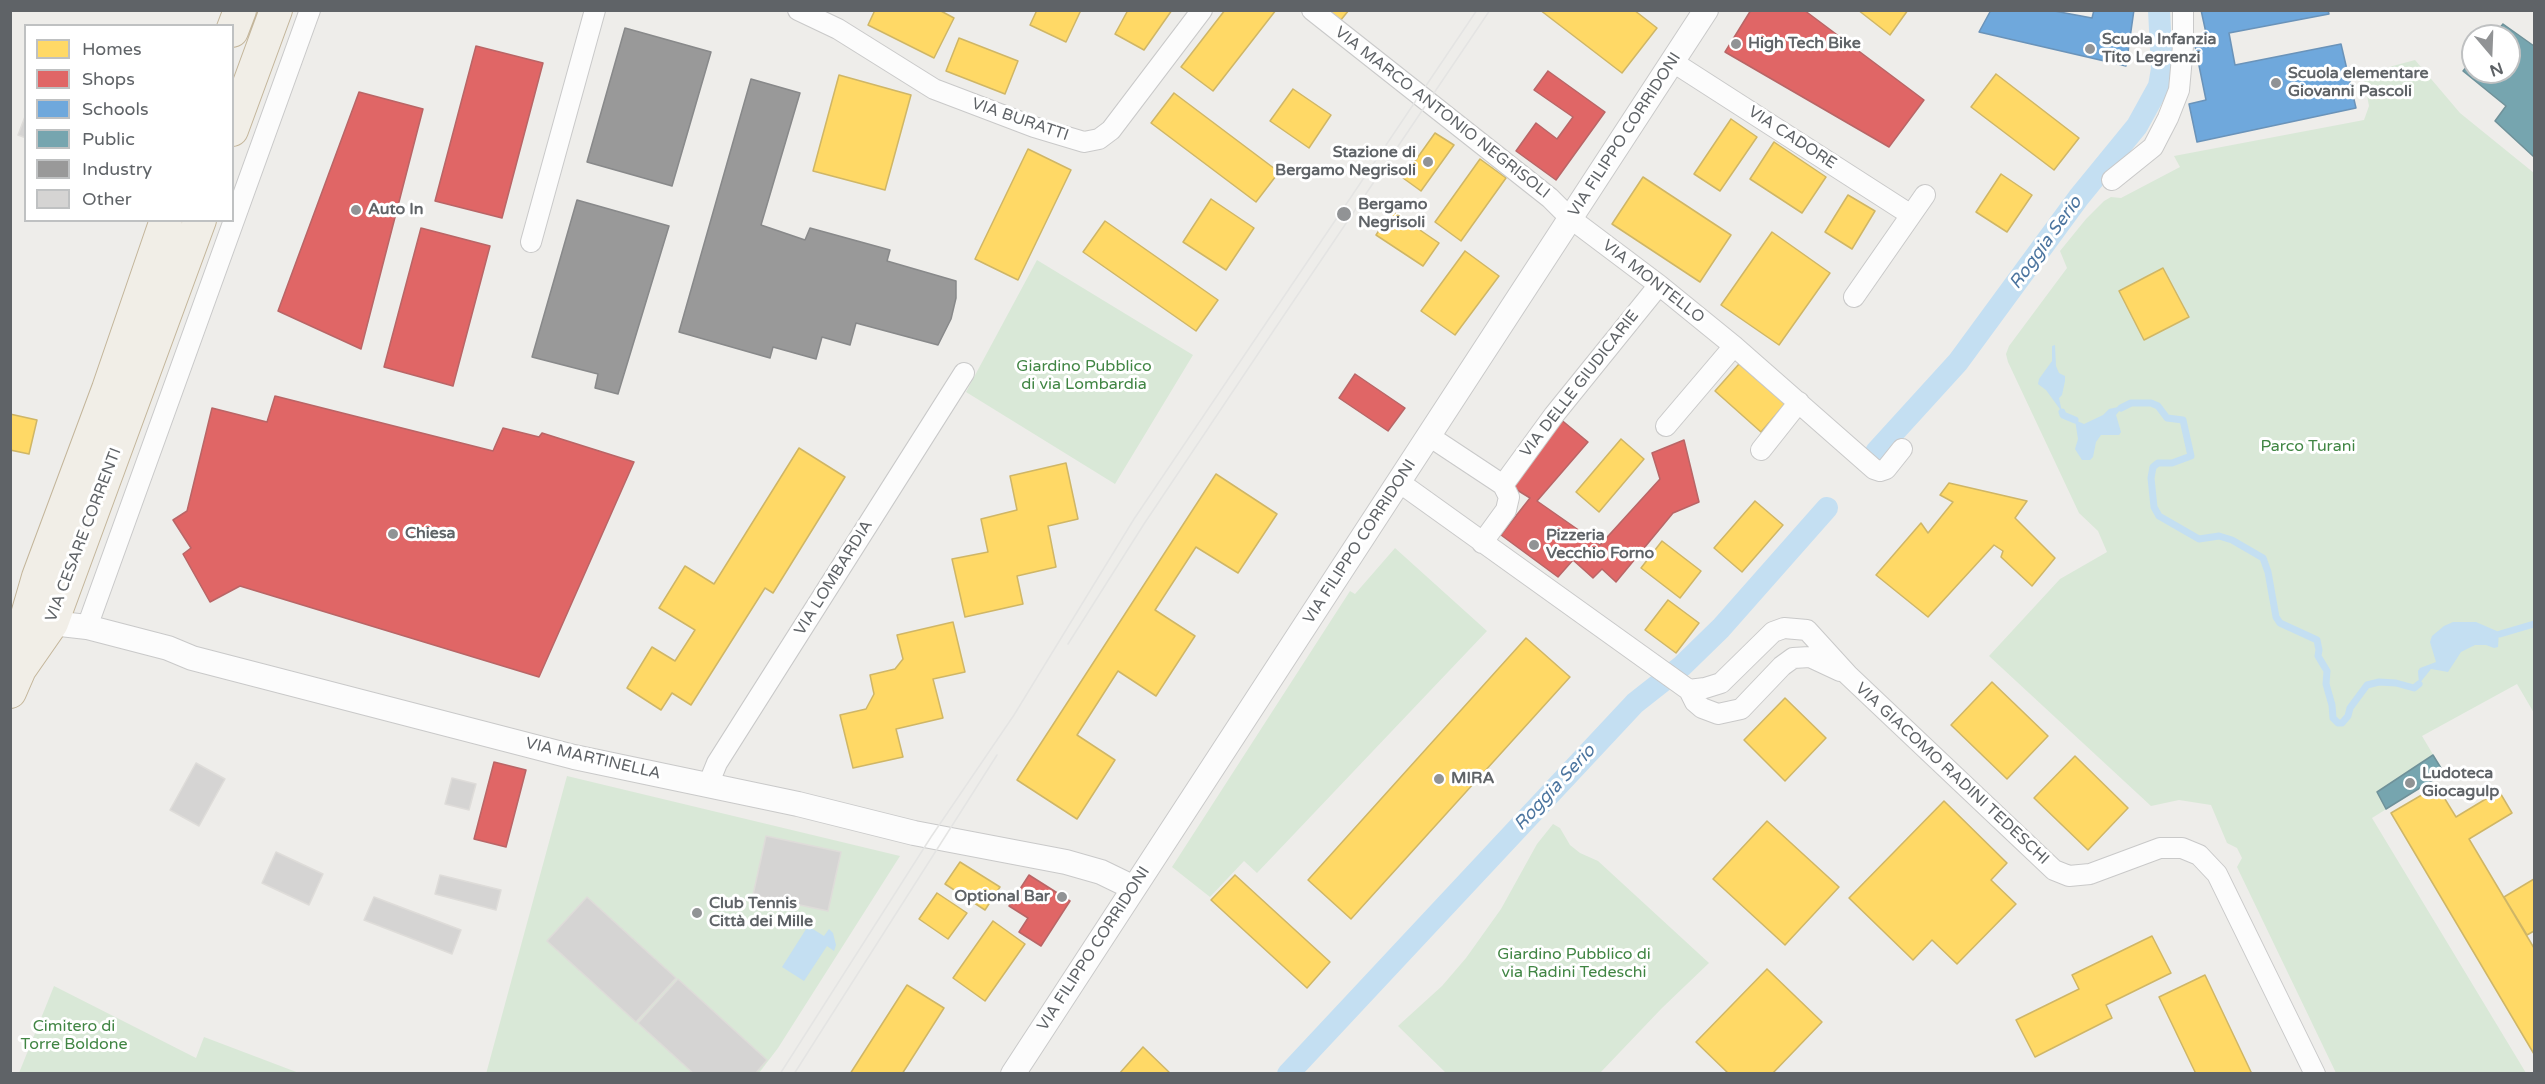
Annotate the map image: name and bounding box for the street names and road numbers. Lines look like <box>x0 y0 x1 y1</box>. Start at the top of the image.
street label: VIA MARCO ANTONIO NEGRISOLI <box>1331 23 1553 203</box>
street label: VIA FILIPPO CORRIDONI <box>1565 49 1685 221</box>
street label: VIA BURATTI <box>969 94 1071 146</box>
street label: VIA CADORE <box>1744 102 1840 174</box>
street label: VIA MONTELLO <box>1598 236 1708 328</box>
street label: VIA DELLE GIUDICARIE <box>1517 307 1643 461</box>
street label: VIA CESARE CORRENTI <box>42 445 126 625</box>
street label: VIA FILIPPO CORRIDONI <box>1300 456 1420 628</box>
street label: VIA LOMBARDIA <box>791 517 877 639</box>
street label: VIA GIACOMO RADINI TEDESCHI <box>1851 679 2053 869</box>
street label: VIA MARTINELLA <box>524 734 662 784</box>
street label: VIA FILIPPO CORRIDONI <box>1034 863 1154 1035</box>

